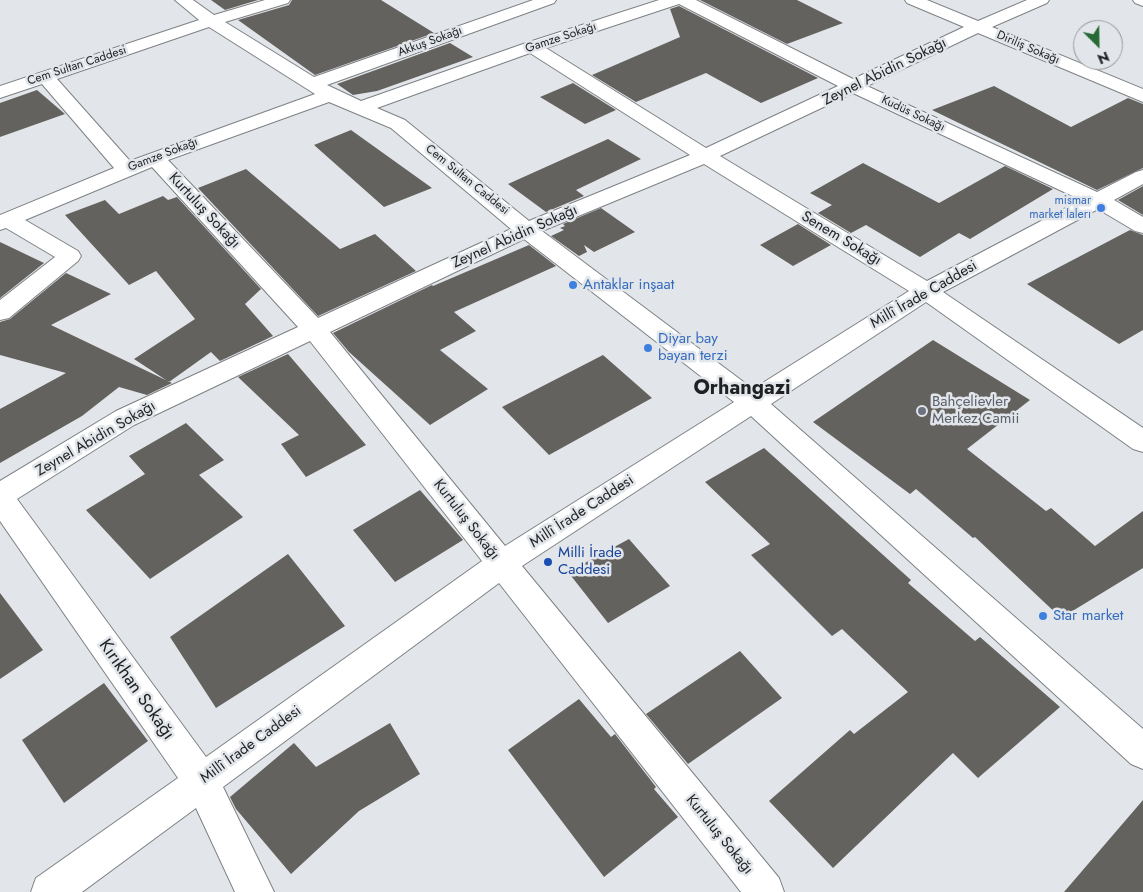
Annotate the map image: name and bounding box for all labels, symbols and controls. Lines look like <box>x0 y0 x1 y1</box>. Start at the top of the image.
street label: Gamze Sokağı <box>524 20 598 56</box>
north arrow <box>1073 20 1123 70</box>
street label: Akkuş Sokağı <box>396 24 464 60</box>
street label: Diriliş Sokağı <box>994 28 1062 68</box>
street label: Zeynel Abidin Sokağı <box>820 34 950 110</box>
street label: Cem Sultan Caddesi <box>26 43 128 89</box>
text: N <box>1094 47 1112 69</box>
street label: Kudüs Sokağı <box>879 93 947 135</box>
street label: Gamze Sokağı <box>126 135 200 175</box>
street label: Cem Sultan Caddesi <box>422 142 512 218</box>
street label: Kurtuluş Sokağı <box>164 169 244 253</box>
place label: mismar market lalerı <box>1029 194 1091 222</box>
street label: Zeynel Abidin Sokağı <box>450 201 580 273</box>
marker: mismar market lalerı <box>1095 202 1107 214</box>
street label: Senem Sokağı <box>798 208 884 270</box>
street label: Millî İrade Caddesi <box>867 257 981 333</box>
place label: Antaklar inşaat <box>583 276 674 294</box>
marker: Antaklar inşaat <box>567 279 579 291</box>
place label: Diyar bay bayan terzi <box>658 330 728 365</box>
marker: Diyar bay bayan terzi <box>642 342 654 354</box>
district label: Orhangazi <box>693 377 791 401</box>
place label: Bahçelievler Merkez Camii <box>932 393 1019 428</box>
street label: Zeynel Abidin Sokağı <box>33 397 159 481</box>
marker: Bahçelievler Merkez Camii <box>916 405 928 417</box>
street label: Millî İrade Caddesi <box>527 472 637 552</box>
street label: Kurtuluş Sokağı <box>429 476 503 564</box>
place label: Milli İrade Caddesi <box>558 544 622 579</box>
marker: Milli İrade Caddesi <box>542 556 554 568</box>
place label: Star market <box>1053 607 1123 625</box>
marker: Star market <box>1037 610 1049 622</box>
street label: Kırıkhan Sokağı <box>93 636 179 744</box>
street label: Millî İrade Caddesi <box>197 702 305 788</box>
street label: Kurtuluş Sokağı <box>681 792 757 878</box>

